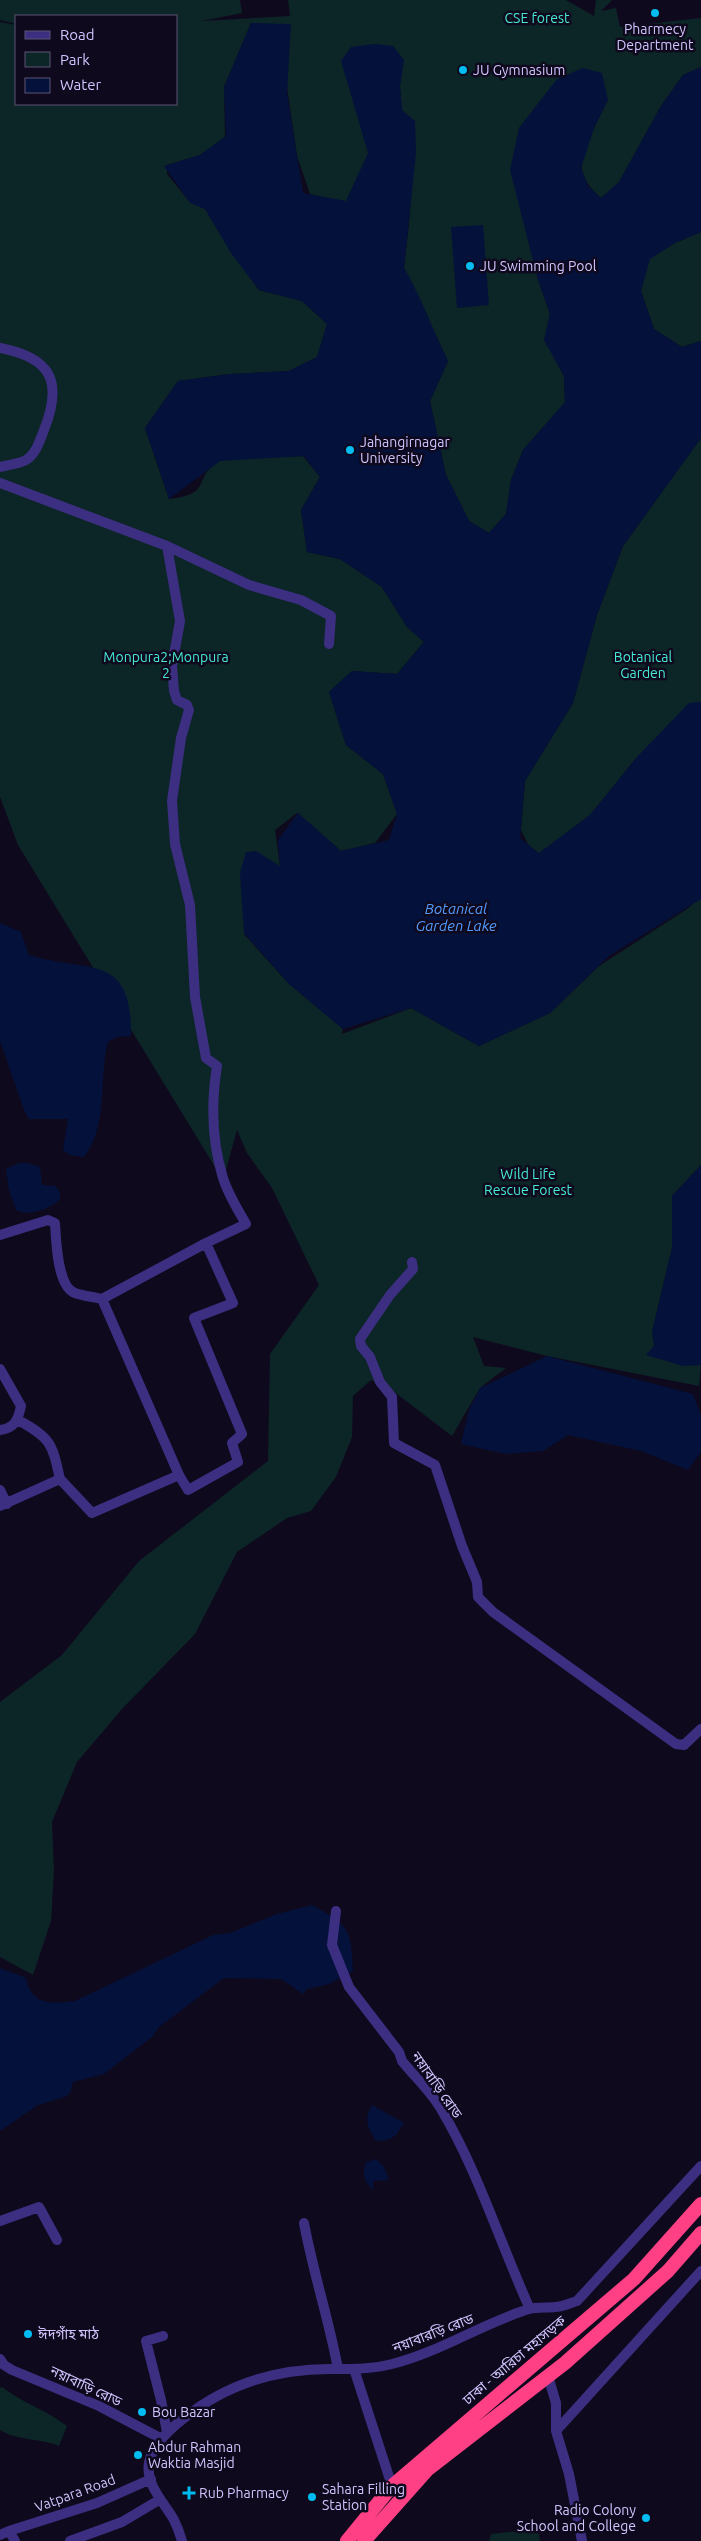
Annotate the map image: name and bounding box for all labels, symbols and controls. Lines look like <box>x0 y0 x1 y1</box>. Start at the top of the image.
marker: Pharmecy Department <box>649 7 661 19</box>
park label: CSE forest <box>504 10 570 26</box>
legend <box>15 15 178 105</box>
place label: Pharmecy Department <box>616 21 694 53</box>
text: Road <box>60 26 95 43</box>
text: Park <box>60 51 90 68</box>
place label: JU Gymnasium <box>473 62 565 78</box>
marker: JU Gymnasium <box>457 64 469 76</box>
text: Water <box>60 76 101 93</box>
place label: JU Swimming Pool <box>480 258 597 274</box>
marker: JU Swimming Pool <box>464 260 476 272</box>
place label: Jahangirnagar University <box>360 434 450 466</box>
marker: Jahangirnagar University <box>344 444 356 456</box>
park label: Monpura2;Monpura 2 <box>103 649 229 681</box>
park label: Botanical Garden <box>614 649 673 681</box>
water label: Botanical Garden Lake <box>415 900 497 934</box>
park label: Wild Life Rescue Forest <box>484 1166 573 1198</box>
street label: নয়াবাড়ি রোড <box>408 2048 466 2122</box>
street label: নয়াবারড়ি রোড <box>389 2310 477 2356</box>
street label: ঢাকা - আরিচা মহাসড়ক <box>459 2312 569 2408</box>
place label: ঈদগাঁহ মাঠ <box>37 2325 99 2342</box>
marker: ঈদগাঁহ মাঠ <box>22 2328 34 2340</box>
street label: নয়াবাড়ি রোড <box>47 2362 125 2410</box>
place label: Bou Bazar <box>152 2404 216 2420</box>
marker: Bou Bazar <box>136 2406 148 2418</box>
place label: Abdur Rahman Waktia Masjid <box>148 2439 241 2471</box>
marker: Abdur Rahman Waktia Masjid <box>132 2449 144 2461</box>
street label: Vatpara Road <box>32 2471 118 2515</box>
place label: Sahara Filling Station <box>322 2481 405 2513</box>
place label: Rub Pharmacy <box>199 2485 289 2501</box>
marker: Rub Pharmacy <box>183 2487 195 2499</box>
marker: Sahara Filling Station <box>306 2491 318 2503</box>
place label: Radio Colony School and College <box>517 2502 636 2534</box>
marker: Radio Colony School and College <box>640 2512 652 2524</box>

